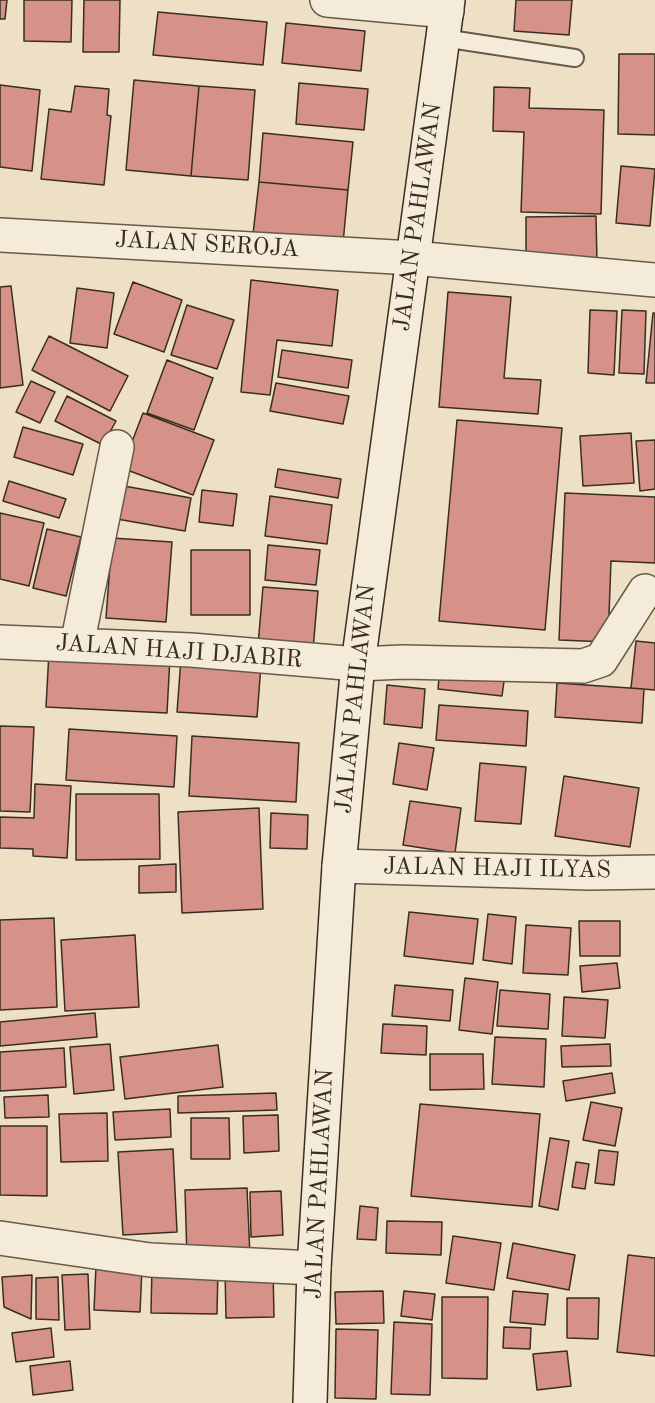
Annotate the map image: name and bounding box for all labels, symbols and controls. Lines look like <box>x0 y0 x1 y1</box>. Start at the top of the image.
street label: JALAN PAHLAWAN <box>388 101 448 333</box>
street label: JALAN SEROJA <box>114 226 300 264</box>
street label: JALAN PAHLAWAN <box>330 583 382 815</box>
street label: JALAN HAJI DJABIR <box>55 629 303 675</box>
street label: JALAN HAJI ILYAS <box>383 853 611 885</box>
street label: JALAN PAHLAWAN <box>300 1068 340 1300</box>

